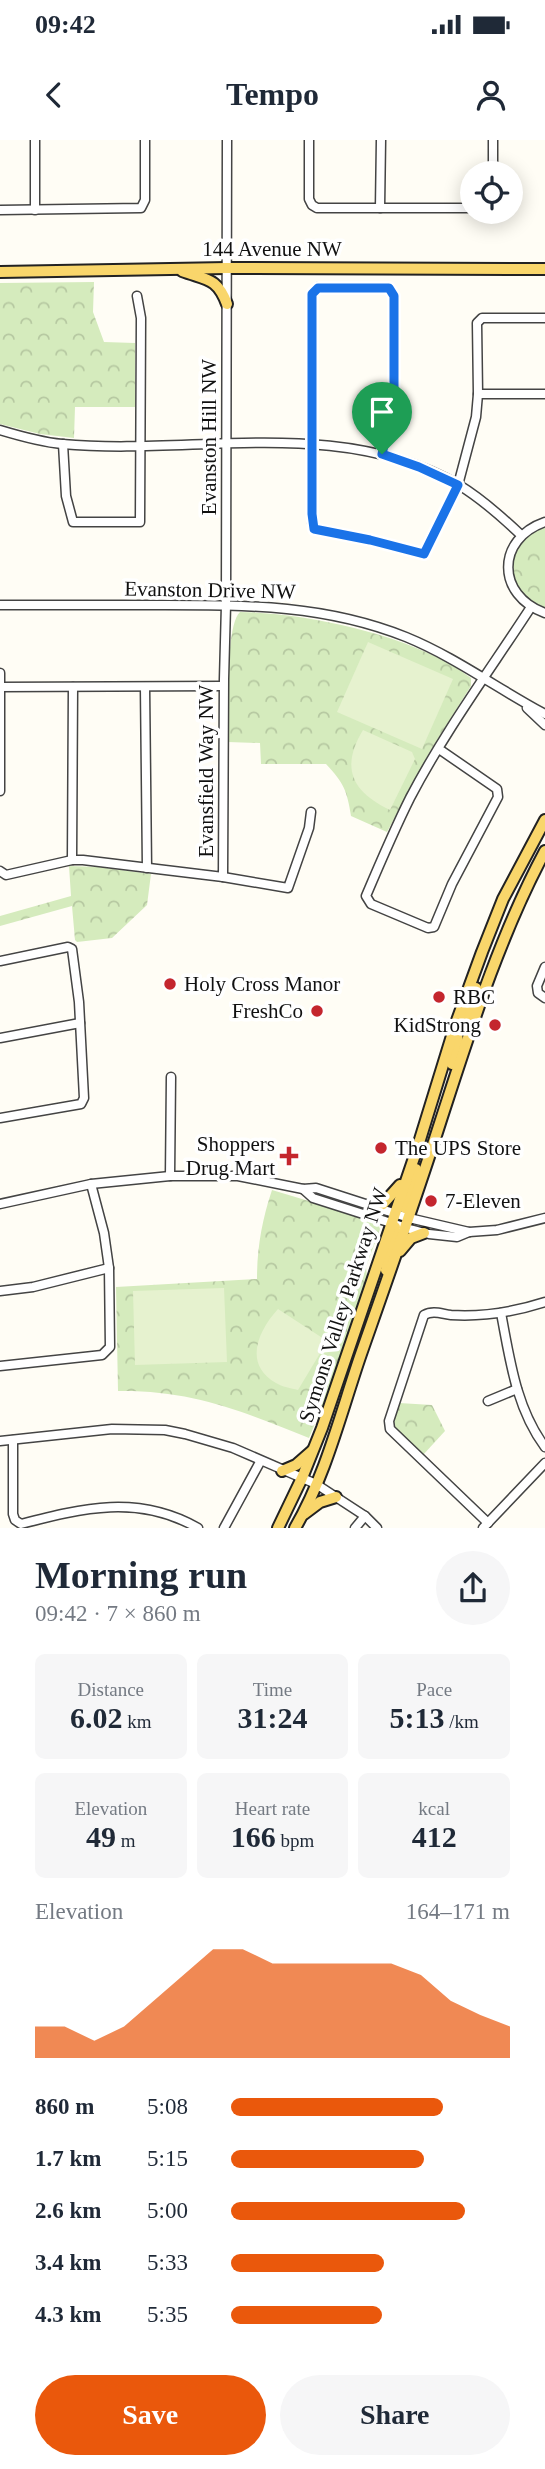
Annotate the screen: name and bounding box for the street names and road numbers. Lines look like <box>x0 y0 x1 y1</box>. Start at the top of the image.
street label: 144 Avenue NW <box>202 237 342 261</box>
street label: Evanston Hill NW <box>197 359 221 515</box>
street label: Evanston Drive NW <box>124 577 296 603</box>
street label: Evansfield Way NW <box>194 684 218 857</box>
street label: Symons Valley Parkway NW <box>294 1185 392 1425</box>

